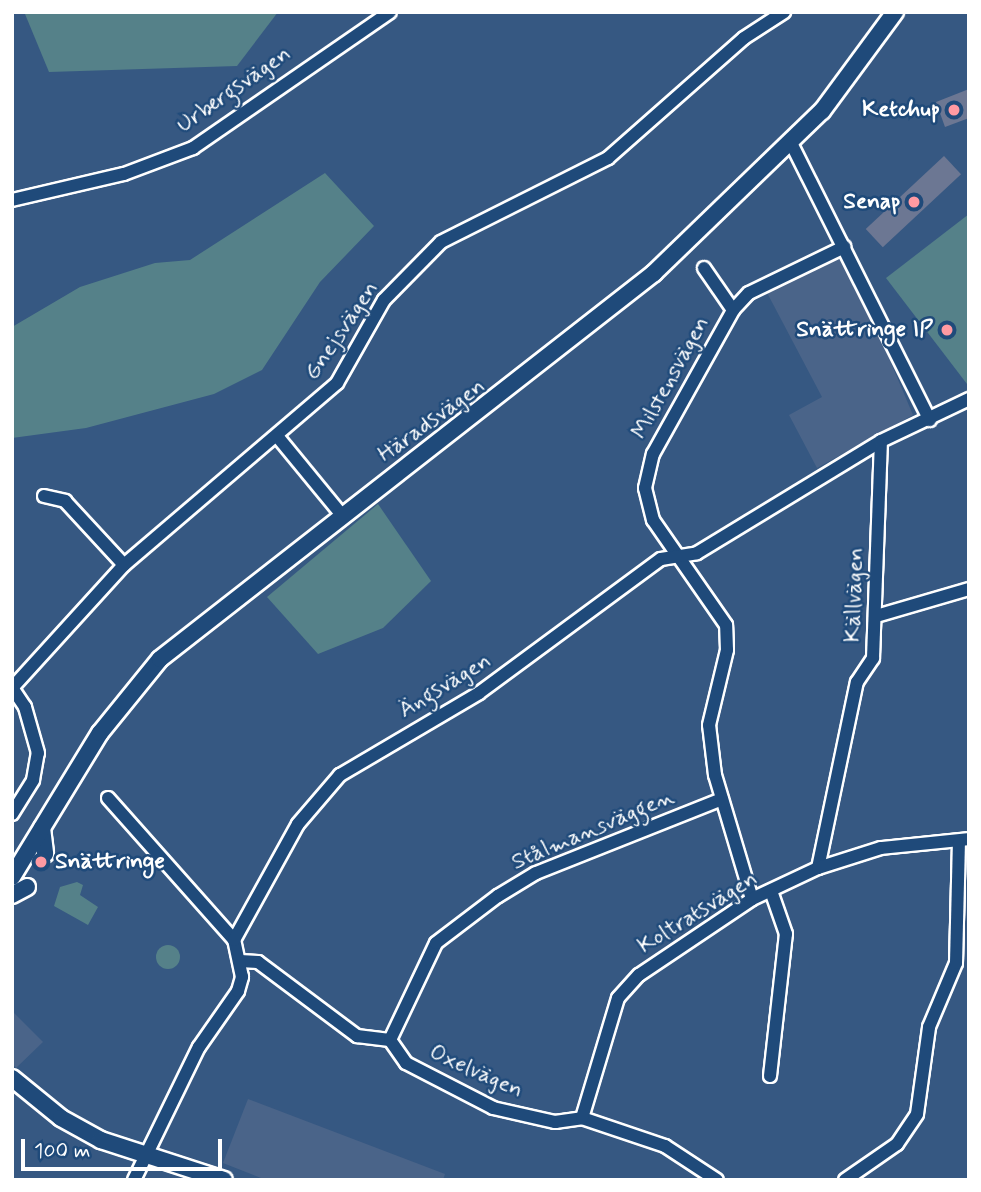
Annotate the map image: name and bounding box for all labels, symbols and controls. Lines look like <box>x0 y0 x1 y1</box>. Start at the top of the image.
street label: Urbergsvägen <box>172 41 296 139</box>
place label: Ketchup <box>862 96 940 124</box>
marker: Ketchup <box>946 102 962 118</box>
place label: Senap <box>843 188 900 216</box>
marker: Senap <box>906 194 922 210</box>
street label: Gnejsvägen <box>299 276 385 386</box>
street label: Milstensvägen <box>626 312 716 444</box>
place label: Snättringe IP <box>790 316 933 344</box>
marker: Snättringe IP <box>939 322 955 338</box>
street label: Häradsvägen <box>373 373 491 469</box>
street label: Källvägen <box>840 547 870 643</box>
street label: Ängsvägen <box>394 648 496 724</box>
street label: Stålmansväggen <box>508 783 678 877</box>
place label: Snättringe <box>55 848 165 876</box>
marker: Snättringe <box>33 854 49 870</box>
street label: Koltratsvägen <box>633 865 763 961</box>
street label: Oxelvägen <box>425 1039 527 1105</box>
scale bar <box>24 1126 226 1170</box>
text: 100 m <box>34 1137 90 1165</box>

